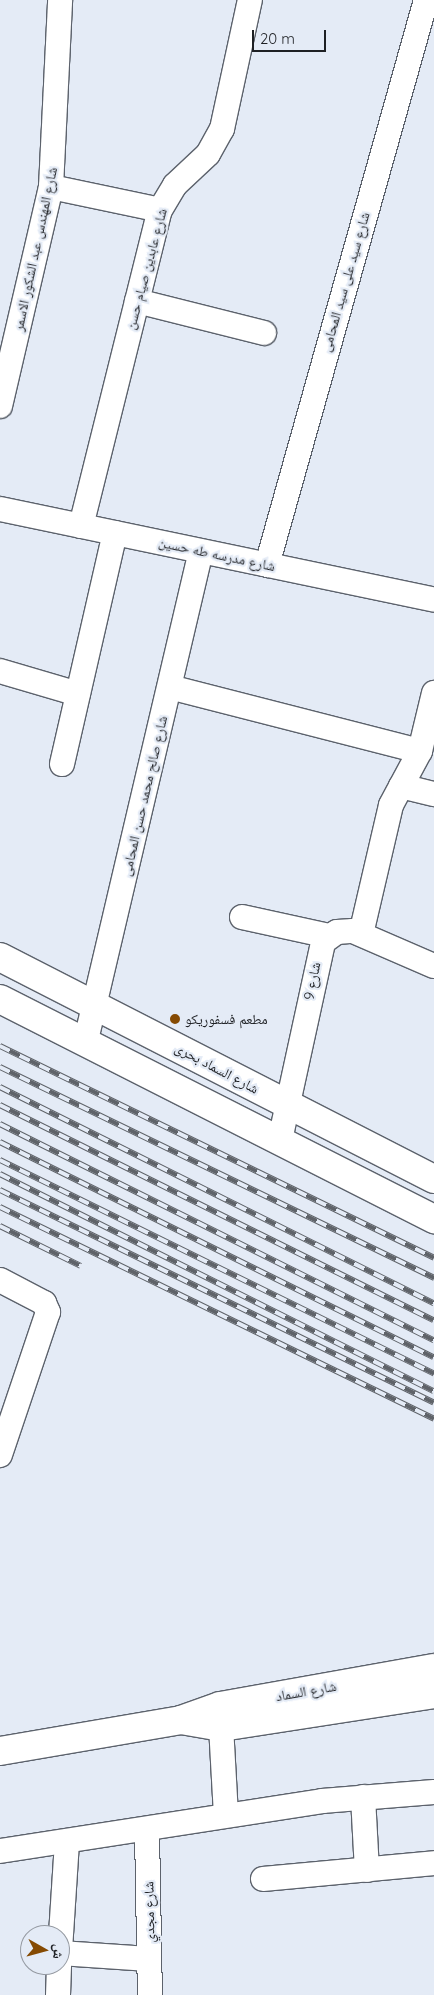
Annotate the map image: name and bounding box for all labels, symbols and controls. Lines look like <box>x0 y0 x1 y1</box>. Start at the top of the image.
scale bar <box>254 20 328 52</box>
text: 20 m <box>260 29 295 48</box>
street label: شارع المهندس عبد الشكور الاسمر <box>9 165 61 333</box>
street label: شارع عابدين صيام حسن <box>122 206 170 332</box>
street label: شارع سيد على سيد المحامى <box>317 210 373 354</box>
street label: شارع مدرسه طه حسين <box>157 533 277 575</box>
street label: شارع صالح محمد حسن المحامى <box>117 714 171 878</box>
street label: شارع 9 <box>300 961 324 1001</box>
place label: مطعم فسفوريكو <box>185 1011 268 1027</box>
marker: مطعم فسفوريكو <box>169 1013 181 1025</box>
street label: شارع السماد بحرى <box>172 1039 262 1097</box>
street label: شارع السماد <box>274 1677 338 1705</box>
street label: شارع مجدي <box>140 1881 158 1943</box>
north arrow <box>20 1925 70 1975</box>
text: ش <box>49 1943 69 1960</box>

